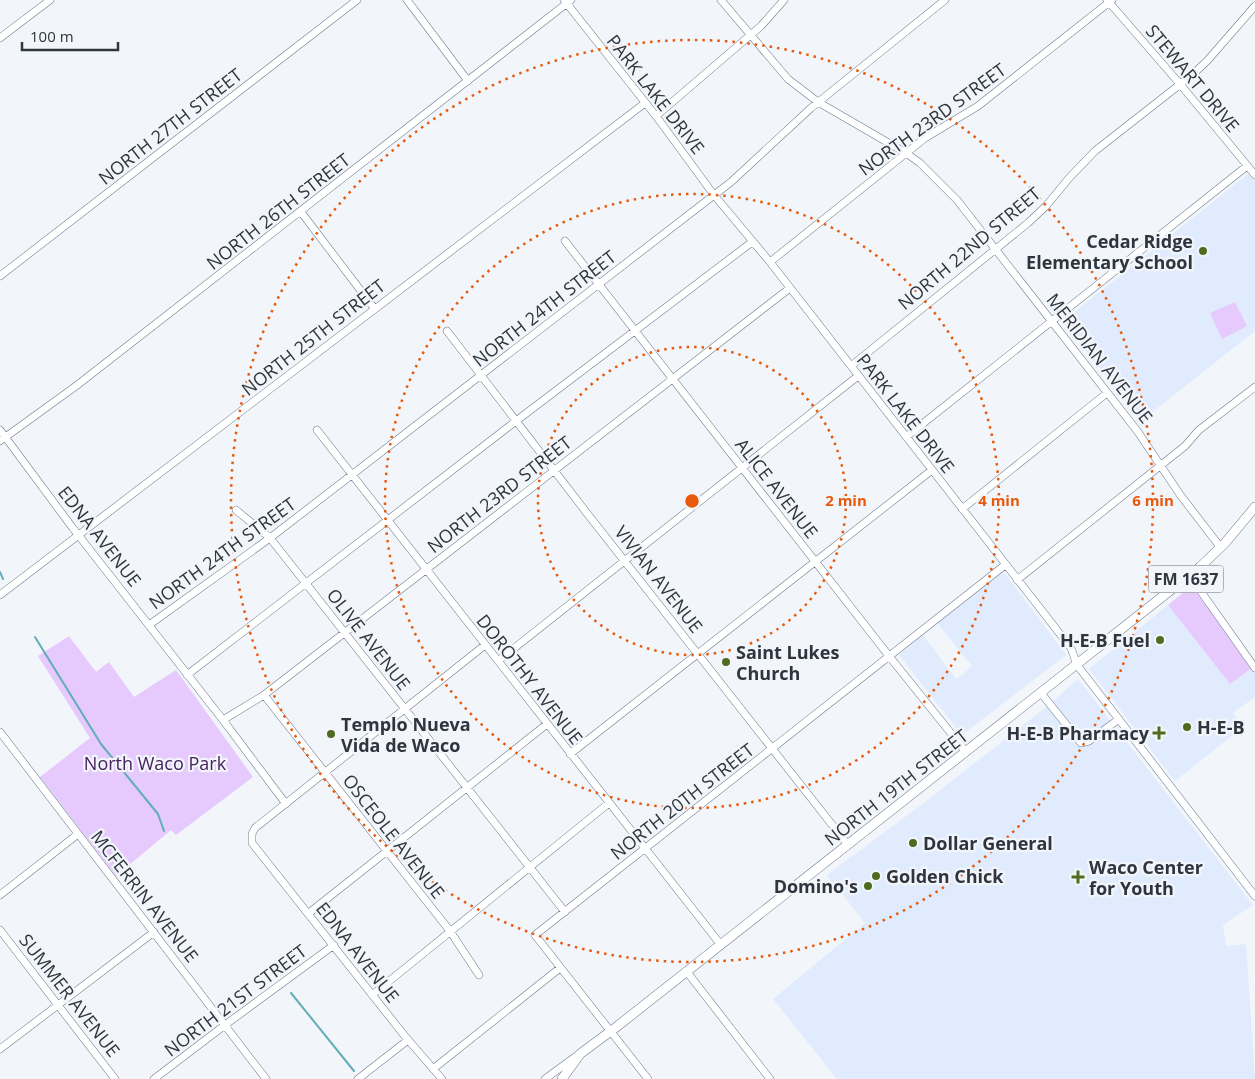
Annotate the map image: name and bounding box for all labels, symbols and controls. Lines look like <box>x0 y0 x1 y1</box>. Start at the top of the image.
street label: STEWART DRIVE <box>1141 19 1245 137</box>
scale bar <box>22 20 119 52</box>
text: 100 m <box>30 26 74 46</box>
street label: PARK LAKE DRIVE <box>602 29 710 159</box>
street label: NORTH 23RD STREET <box>853 57 1011 181</box>
street label: NORTH 27TH STREET <box>93 62 247 190</box>
street label: NORTH 26TH STREET <box>201 147 355 275</box>
street label: NORTH 22ND STREET <box>893 181 1045 315</box>
place label: Cedar Ridge Elementary School <box>1026 229 1193 274</box>
street label: NORTH 24TH STREET <box>467 244 621 372</box>
marker: Cedar Ridge Elementary School <box>1197 245 1209 257</box>
street label: NORTH 25TH STREET <box>236 273 390 401</box>
street label: MERIDIAN AVENUE <box>1042 288 1158 428</box>
street label: PARK LAKE DRIVE <box>852 348 960 478</box>
street label: NORTH 23RD STREET <box>422 430 576 558</box>
street label: ALICE AVENUE <box>730 433 824 543</box>
street label: EDNA AVENUE <box>53 481 147 591</box>
text: 2 min <box>825 490 867 510</box>
text: 4 min <box>978 490 1020 510</box>
text: 6 min <box>1132 490 1174 510</box>
street label: NORTH 24TH STREET <box>144 492 300 614</box>
centre of rings <box>683 492 701 510</box>
street label: VIVIAN AVENUE <box>610 520 708 638</box>
road number: FM 1637 <box>1148 566 1224 592</box>
street label: OLIVE AVENUE <box>322 583 416 695</box>
street label: DOROTHY AVENUE <box>472 609 588 749</box>
place label: H-E-B Fuel <box>1060 628 1150 652</box>
marker: H-E-B Fuel <box>1154 634 1166 646</box>
place label: Saint Lukes Church <box>736 640 839 685</box>
marker: Saint Lukes Church <box>720 656 732 668</box>
place label: Templo Nueva Vida de Waco <box>341 712 471 757</box>
place label: H-E-B <box>1197 715 1245 739</box>
place label: H-E-B Pharmacy <box>1007 721 1150 745</box>
marker: H-E-B <box>1181 721 1193 733</box>
street label: NORTH 19TH STREET <box>819 723 973 851</box>
marker: H-E-B Pharmacy <box>1153 727 1165 739</box>
marker: Templo Nueva Vida de Waco <box>325 728 337 740</box>
street label: NORTH 20TH STREET <box>605 737 759 865</box>
park label: North Waco Park <box>84 751 227 775</box>
street label: OSCEOLE AVENUE <box>338 769 450 903</box>
street label: MCFERRIN AVENUE <box>86 825 204 967</box>
place label: Dollar General <box>923 831 1053 855</box>
marker: Dollar General <box>907 837 919 849</box>
place label: Waco Center for Youth <box>1089 855 1203 900</box>
place label: Golden Chick <box>886 864 1004 888</box>
marker: Golden Chick <box>870 870 882 882</box>
marker: Waco Center for Youth <box>1071 870 1085 884</box>
place label: Domino's <box>774 874 858 898</box>
marker: Domino's <box>862 880 874 892</box>
street label: EDNA AVENUE <box>311 897 405 1007</box>
street label: SUMMER AVENUE <box>14 929 126 1061</box>
street label: NORTH 21ST STREET <box>159 938 311 1061</box>

